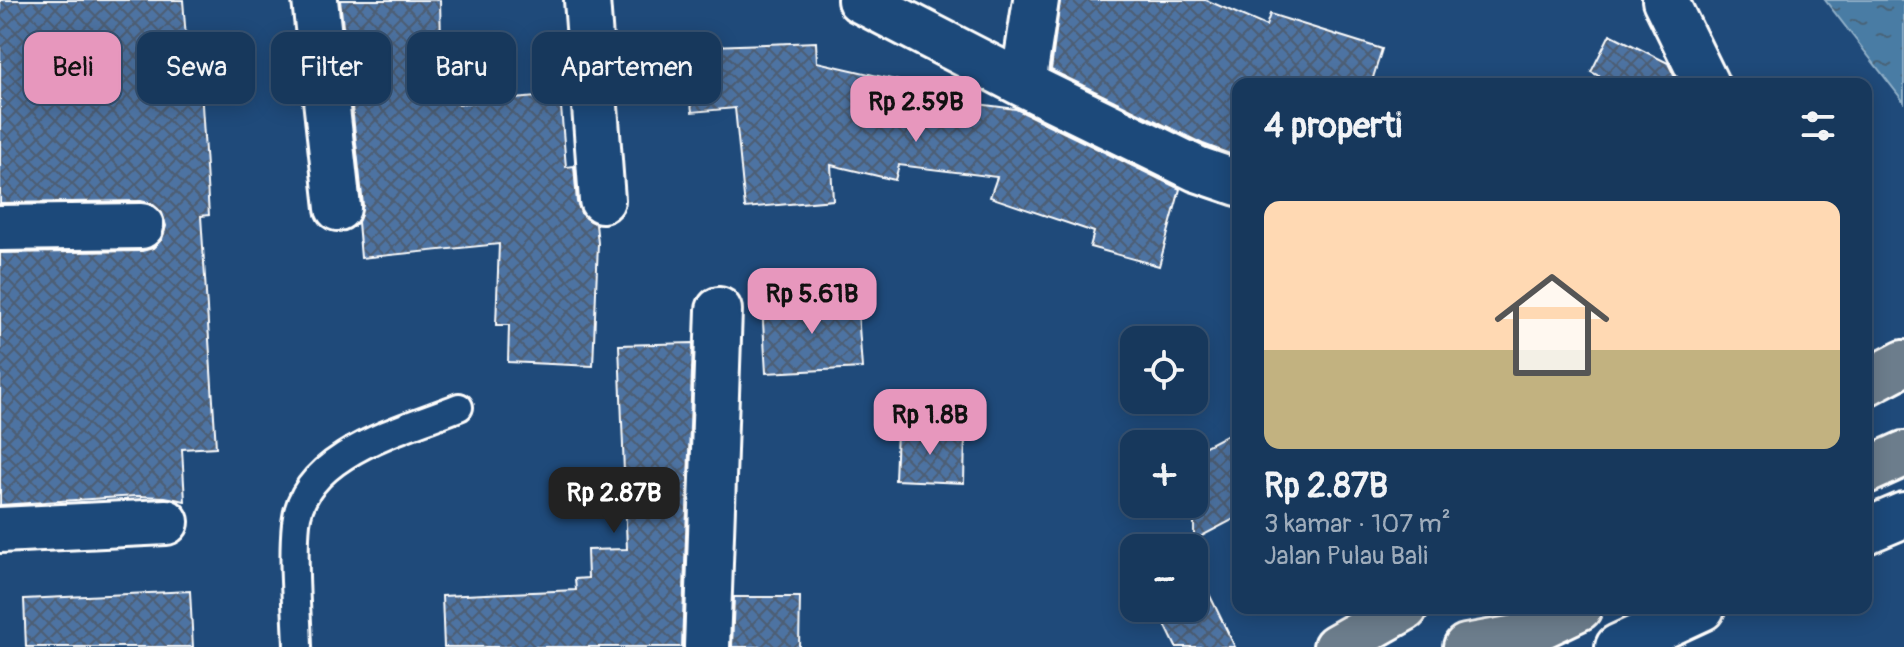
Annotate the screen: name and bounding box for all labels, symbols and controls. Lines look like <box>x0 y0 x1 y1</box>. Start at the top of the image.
chip: Beli <box>24 32 121 104</box>
chip: Sewa <box>137 32 255 104</box>
chip: Filter <box>271 32 391 104</box>
chip: Baru <box>407 32 516 104</box>
chip: Apartemen <box>532 32 721 104</box>
pin: Rp 2.59B <box>833 76 999 144</box>
text: Rp 2.59B <box>868 86 964 118</box>
icon: filters <box>1796 104 1840 148</box>
text: 4 properti <box>1264 105 1402 148</box>
icon: home <box>1480 253 1624 397</box>
pin: Rp 5.61B <box>729 268 895 336</box>
text: Rp 5.61B <box>766 278 858 310</box>
map controls <box>1120 326 1208 622</box>
button: locate <box>1120 326 1208 414</box>
pin: Rp 1.8B <box>856 389 1004 457</box>
text: Rp 1.8B <box>892 399 968 431</box>
button: + <box>1120 430 1208 518</box>
text: Rp 2.87B <box>1264 465 1388 508</box>
pin: Rp 2.87B <box>531 467 697 535</box>
text: Rp 2.87B <box>567 477 661 509</box>
text: 3 kamar · 107 m² <box>1264 508 1451 540</box>
button: − <box>1120 534 1208 622</box>
text: Jalan Pulau Bali <box>1264 540 1428 572</box>

